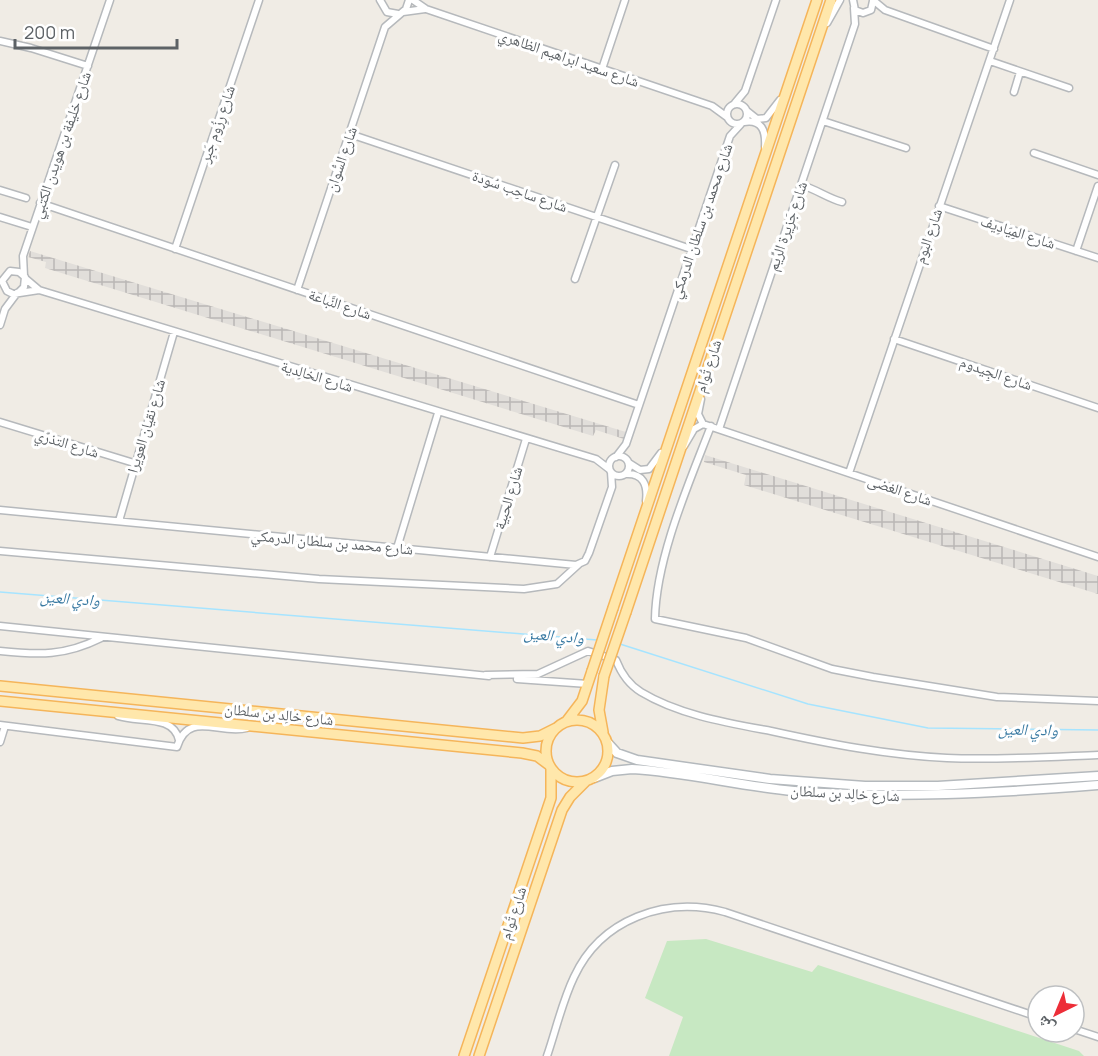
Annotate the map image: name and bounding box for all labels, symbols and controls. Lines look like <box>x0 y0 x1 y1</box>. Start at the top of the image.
scale bar <box>15 12 177 50</box>
text: 200 m <box>24 20 75 44</box>
street label: شارع سعيد ابراهيم الظاهري <box>495 24 642 94</box>
street label: شارع خليفة بن هويدن الكتبي <box>26 69 98 222</box>
street label: شارع رِزُوم جَبِر <box>194 82 241 167</box>
street label: شارع السُّوان <box>320 124 362 194</box>
street label: شارع محمد بن سلطان الدرمكي <box>665 140 739 302</box>
street label: شارع ساحِب سُودة <box>470 165 570 217</box>
street label: شارع جَزِيرة الرِّيم <box>762 178 813 274</box>
street label: شارع البوم <box>909 206 947 266</box>
street label: شارع المِيَادِيف <box>978 210 1058 254</box>
street label: شارع النَّباعة <box>306 283 374 325</box>
street label: شارع تُوام <box>690 337 726 395</box>
street label: شارع الجِيدوم <box>957 351 1035 396</box>
street label: شارع الخالِدية <box>278 355 356 397</box>
street label: شارع نقيان العويرا <box>122 376 170 476</box>
street label: شارع التذرّي <box>32 423 102 464</box>
street label: شارع الحبية <box>488 464 528 532</box>
street label: شارع الغضى <box>865 469 935 511</box>
street label: شارع محمد بن سلطان الدرمكي <box>250 524 414 561</box>
water label: وادي العين <box>39 585 101 613</box>
water label: وادي العين <box>523 621 585 651</box>
street label: شارع خالِد بن سلطان <box>223 698 335 730</box>
water label: وادي العين <box>998 717 1059 743</box>
street label: شارع خالِد بن سلطان <box>790 780 900 806</box>
street label: شارع تُوام <box>495 884 531 942</box>
north arrow <box>1026 984 1086 1044</box>
text: ش <box>1032 1011 1059 1039</box>

